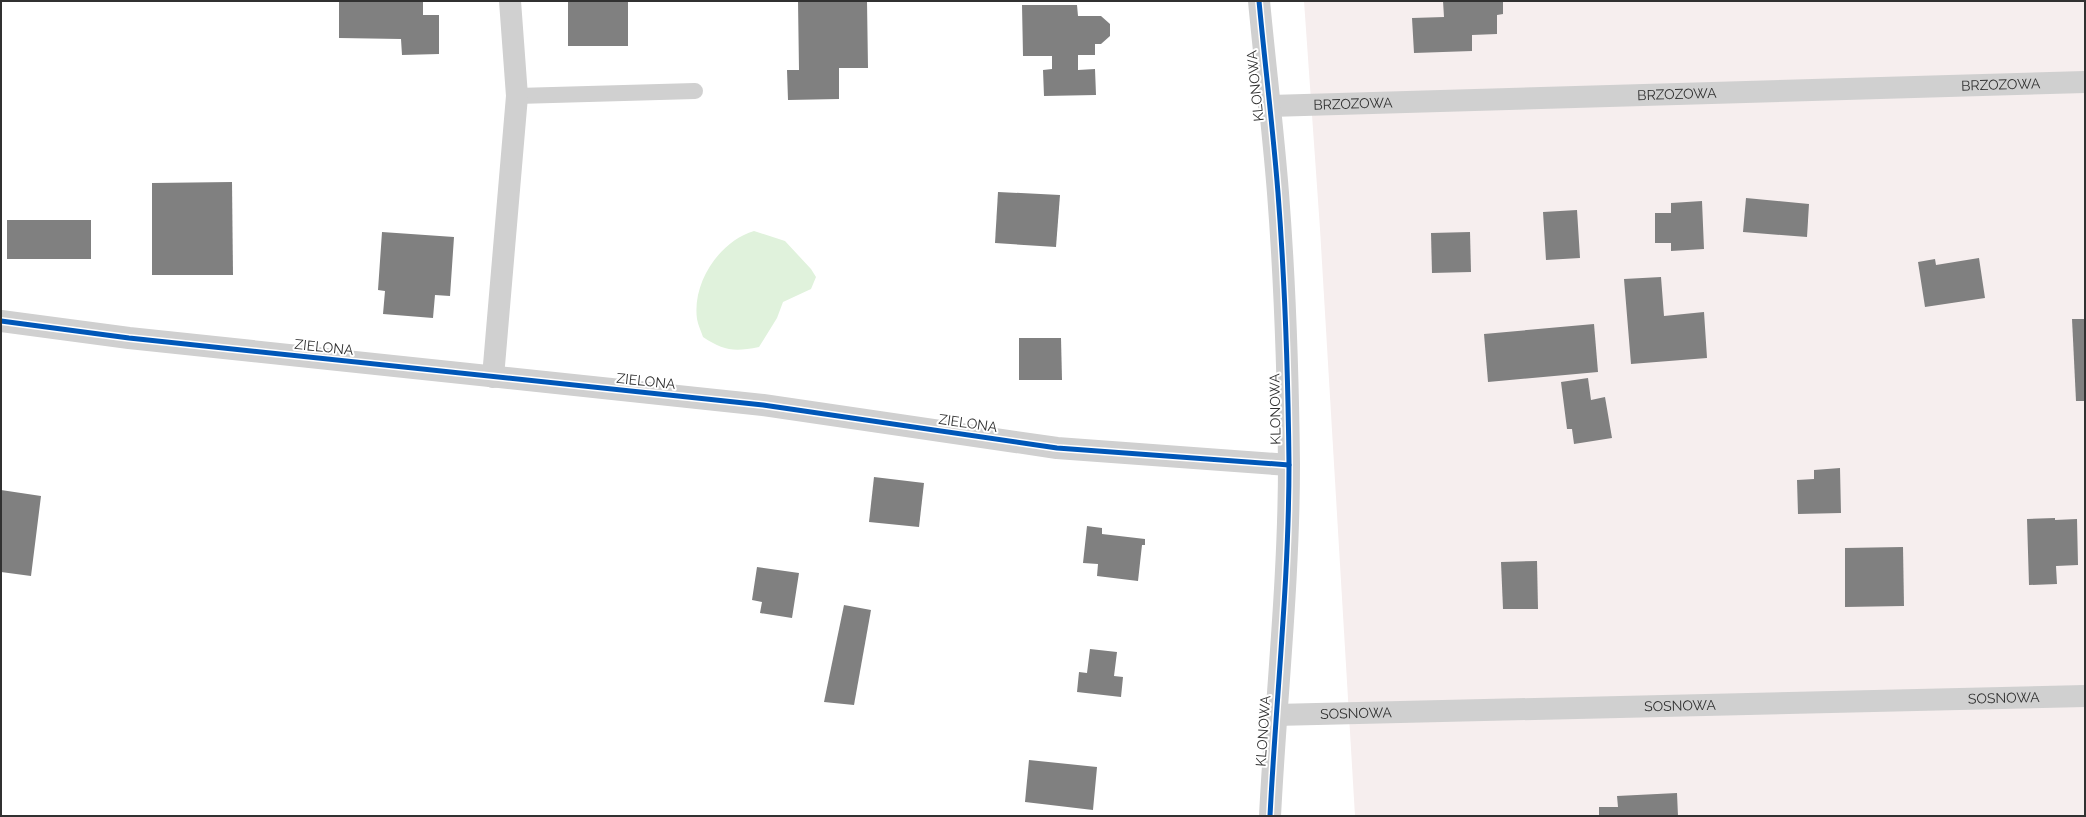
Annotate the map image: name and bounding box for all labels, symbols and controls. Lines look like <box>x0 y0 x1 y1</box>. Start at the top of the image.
street label: KLONOWA <box>1243 49 1267 122</box>
street label: BRZOZOWA <box>1961 75 2041 94</box>
street label: BRZOZOWA <box>1637 85 1717 103</box>
street label: BRZOZOWA <box>1313 94 1393 113</box>
street label: ZIELONA <box>294 336 355 358</box>
street label: ZIELONA <box>616 370 677 392</box>
street label: KLONOWA <box>1266 373 1284 445</box>
street label: ZIELONA <box>937 411 999 435</box>
street label: SOSNOWA <box>1968 689 2040 707</box>
street label: KLONOWA <box>1253 694 1274 767</box>
street label: SOSNOWA <box>1644 697 1716 714</box>
street label: SOSNOWA <box>1320 704 1393 722</box>

